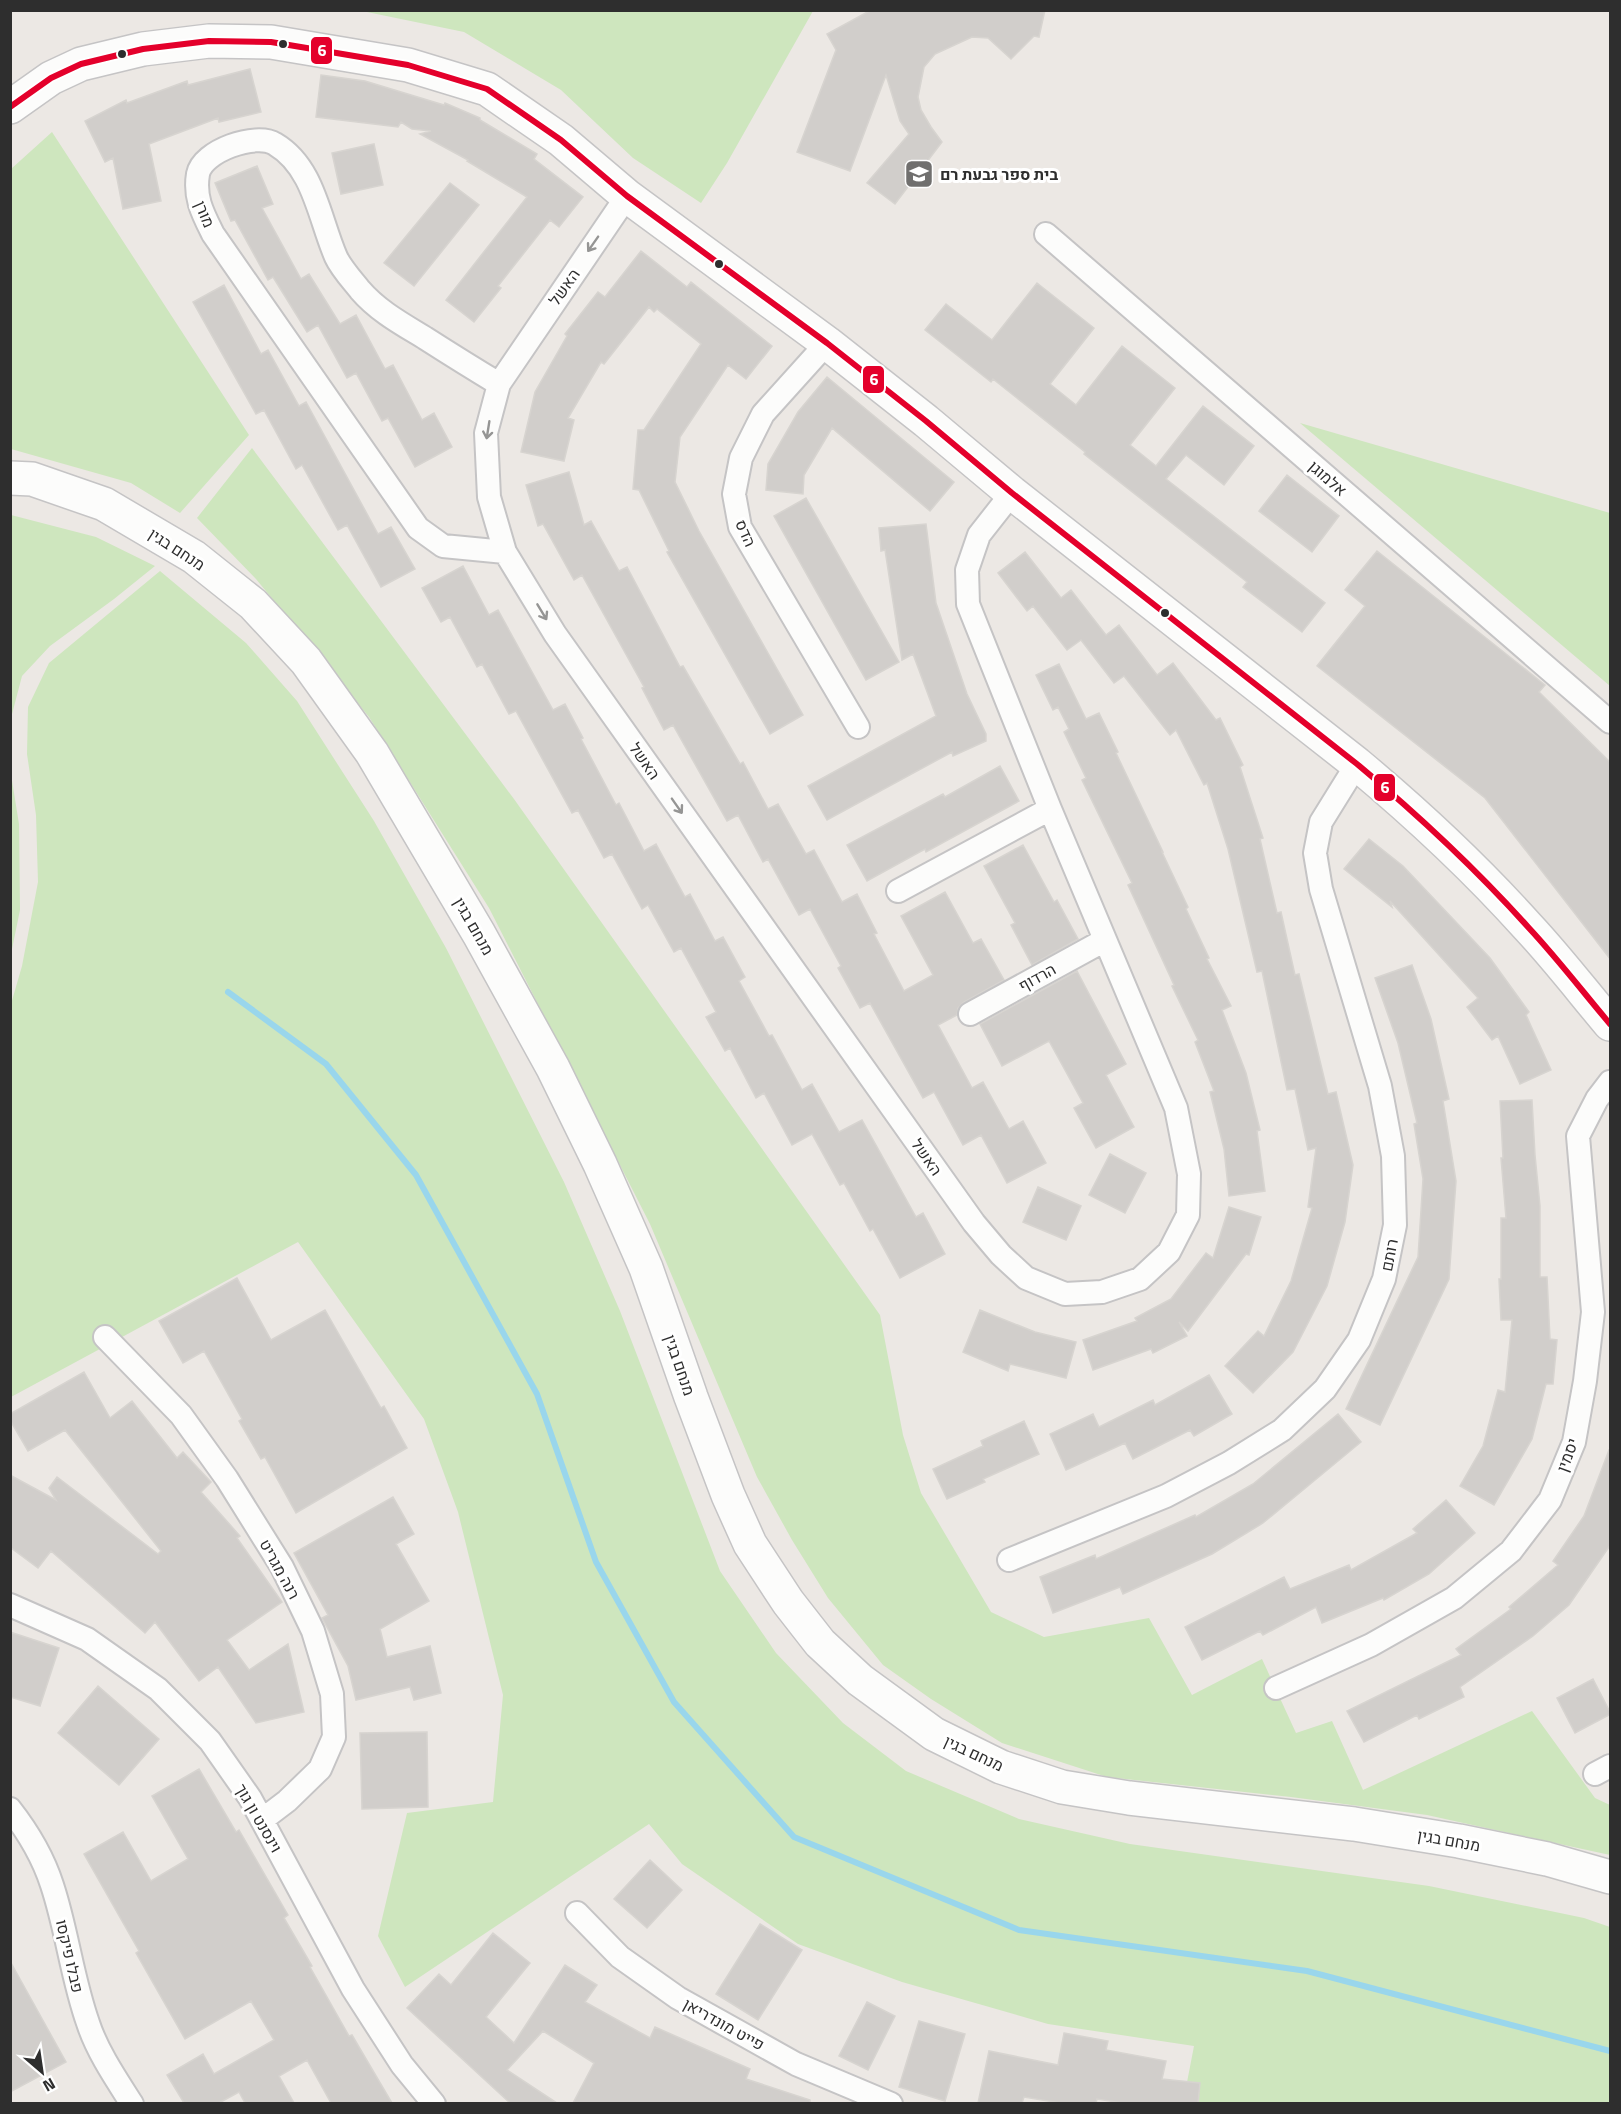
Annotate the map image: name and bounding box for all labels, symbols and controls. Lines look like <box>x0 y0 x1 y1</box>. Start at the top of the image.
line badge: 6 <box>310 36 333 65</box>
unlabelled marker <box>277 38 289 50</box>
text: 6 <box>318 38 327 62</box>
unlabelled marker <box>116 48 128 60</box>
school or university icon: בית ספר גבעת רם <box>903 158 935 190</box>
place label: בית ספר גבעת רם <box>940 162 1059 186</box>
street label: מורן <box>189 197 221 231</box>
one-way arrow <box>587 236 599 252</box>
unlabelled marker <box>713 258 725 270</box>
street label: האשל <box>543 263 585 311</box>
line badge: 6 <box>862 365 885 394</box>
text: 6 <box>870 367 879 391</box>
one-way arrow <box>482 419 493 439</box>
street label: אלמוגן <box>1303 454 1353 502</box>
street label: הדס <box>729 515 763 551</box>
street label: מנחם בגין <box>144 522 210 576</box>
one-way arrow <box>536 603 548 620</box>
unlabelled marker <box>1159 607 1171 619</box>
street label: האשל <box>624 737 666 785</box>
line badge: 6 <box>1373 773 1396 802</box>
text: 6 <box>1381 775 1390 799</box>
one-way arrow <box>671 798 683 814</box>
street label: מנחם בגין <box>448 893 500 959</box>
street label: הרדוף <box>1014 957 1060 997</box>
street label: האשל <box>906 1133 948 1181</box>
street label: רותם <box>1374 1237 1404 1273</box>
street label: מנחם בגין <box>658 1331 702 1399</box>
street label: יסמין <box>1550 1435 1584 1475</box>
street label: רנה מגריט <box>254 1535 306 1603</box>
street label: מנחם בגין <box>940 1729 1008 1777</box>
street label: וינסנט ון גוך <box>230 1779 288 1857</box>
street label: מנחם בגין <box>1416 1823 1482 1857</box>
street label: פבלו פיקסו <box>50 1917 90 1995</box>
street label: פייט מונדריאן <box>679 1992 769 2056</box>
north arrow <box>12 2042 72 2102</box>
text: N <box>39 2072 60 2098</box>

